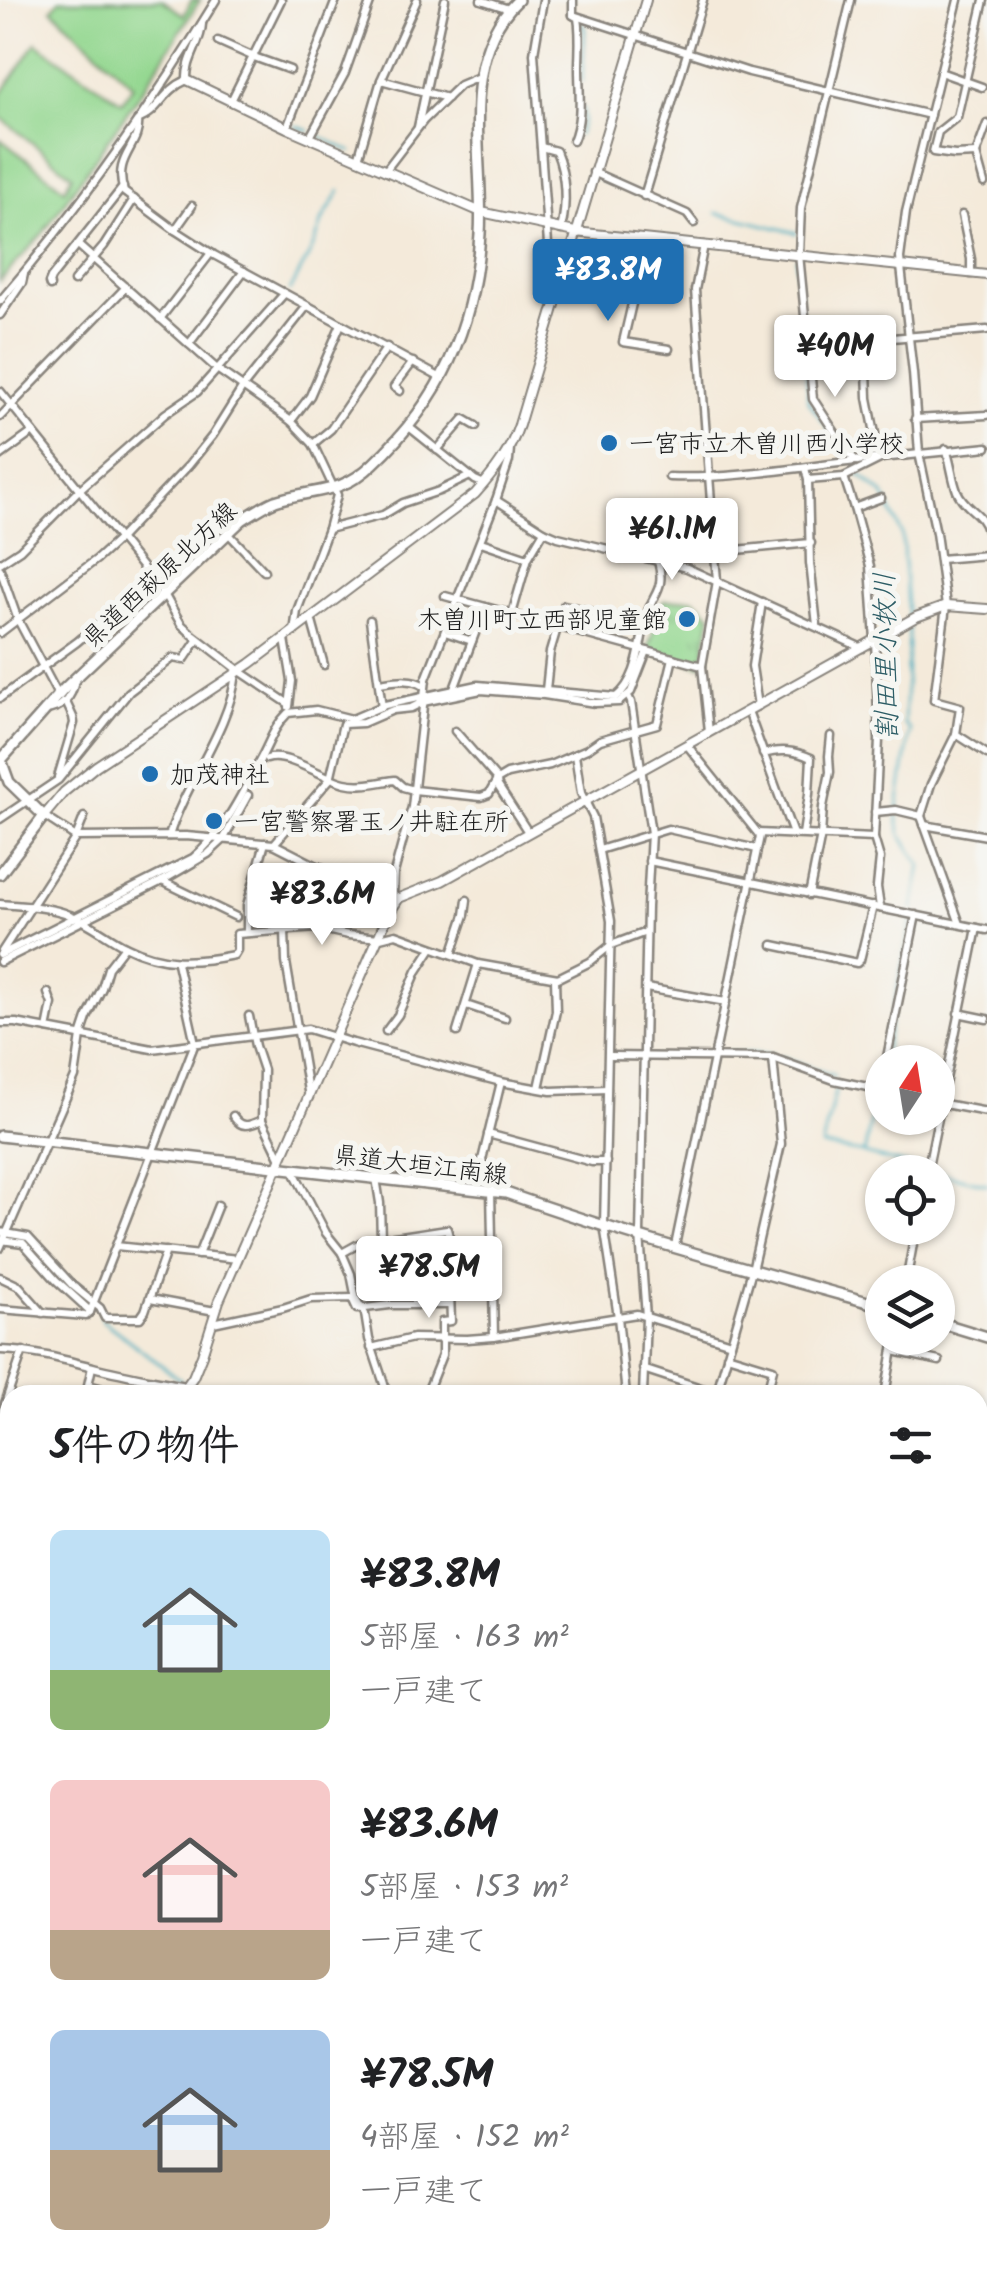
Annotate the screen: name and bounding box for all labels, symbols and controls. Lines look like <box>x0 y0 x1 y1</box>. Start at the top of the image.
pin: ¥83.8M <box>527 239 689 324</box>
text: ¥83.8M <box>555 246 661 297</box>
pin: ¥40M <box>776 315 894 400</box>
text: ¥40M <box>796 322 874 373</box>
place label: 一宮市立木曽川西小学校 <box>629 425 904 465</box>
marker: 一宮市立木曽川西小学校 <box>598 432 620 454</box>
street label: 県道西萩原北方線 <box>74 493 247 658</box>
pin: ¥61.1M <box>591 498 753 583</box>
text: ¥61.1M <box>628 505 716 556</box>
water label: 割田里小牧川 <box>864 572 911 740</box>
place label: 木曽川町立西部児童館 <box>417 601 667 641</box>
marker: 木曽川町立西部児童館 <box>676 608 698 630</box>
place label: 加茂神社 <box>170 756 270 796</box>
marker: 加茂神社 <box>139 763 161 785</box>
place label: 一宮警察署玉ノ井駐在所 <box>234 803 509 843</box>
marker: 一宮警察署玉ノ井駐在所 <box>203 810 225 832</box>
pin: ¥83.6M <box>241 863 403 948</box>
text: ¥83.6M <box>269 870 375 921</box>
north arrow <box>865 1045 955 1135</box>
map controls <box>865 1045 955 1355</box>
street label: 県道大垣江南線 <box>331 1135 510 1197</box>
button: locate <box>865 1155 955 1245</box>
pin: ¥78.5M <box>348 1236 510 1321</box>
text: ¥78.5M <box>378 1243 480 1294</box>
button: layers <box>865 1265 955 1355</box>
text: 5件の物件 <box>50 1414 239 1481</box>
icon: filters <box>883 1418 938 1473</box>
text: ¥83.8M <box>360 1543 500 1610</box>
icon: home <box>130 1570 250 1690</box>
text: 5部屋 · 163 m² <box>360 1613 569 1664</box>
text: 一戸建て <box>360 1667 488 1718</box>
text: ¥83.6M <box>360 1793 498 1860</box>
icon: home <box>130 1820 250 1940</box>
text: 5部屋 · 153 m² <box>360 1863 568 1914</box>
text: 一戸建て <box>360 1917 488 1968</box>
text: ¥78.5M <box>360 2043 493 2110</box>
icon: home <box>130 2070 250 2190</box>
text: 4部屋 · 152 m² <box>360 2113 569 2164</box>
text: 一戸建て <box>360 2167 488 2218</box>

